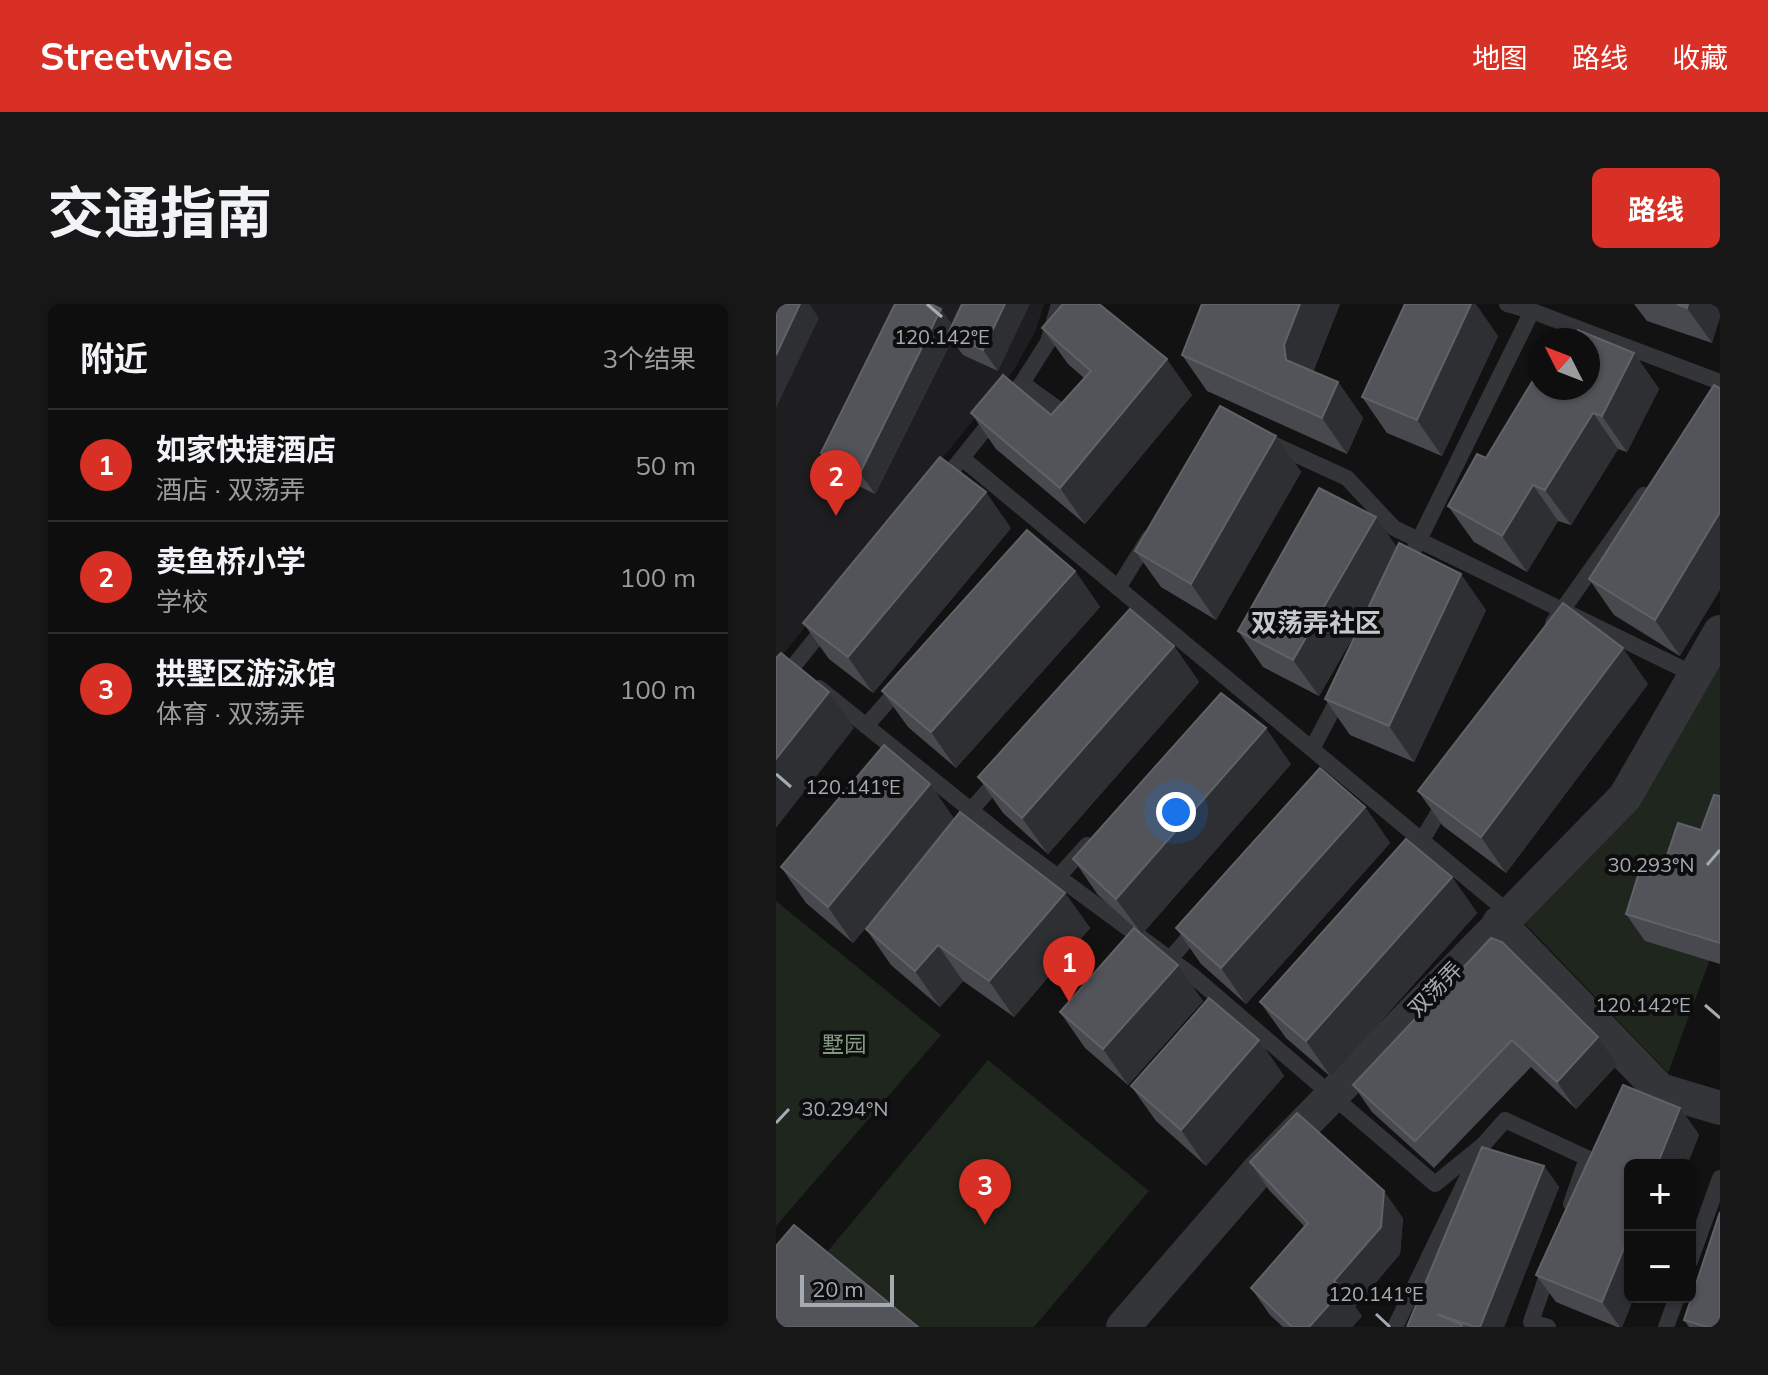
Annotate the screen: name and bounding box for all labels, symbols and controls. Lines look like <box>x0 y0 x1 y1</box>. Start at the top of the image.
text: Streetwise <box>40 32 233 80</box>
text: 地图 <box>1472 40 1528 75</box>
text: 路线 <box>1572 40 1628 75</box>
text: 收藏 <box>1672 40 1728 75</box>
button: 路线 <box>1592 168 1720 248</box>
text: 交通指南 <box>48 177 272 247</box>
text: 120.142°E <box>894 324 990 349</box>
north arrow <box>1528 328 1600 400</box>
text: 附近 <box>80 337 148 380</box>
text: 3个结果 <box>602 342 696 375</box>
text: 如家快捷酒店 <box>156 430 336 468</box>
text: 1 <box>98 449 114 482</box>
text: 50 m <box>635 449 696 482</box>
pin: 2 <box>810 450 862 516</box>
text: 酒店 · 双荡弄 <box>156 473 306 506</box>
text: 卖鱼桥小学 <box>156 542 306 580</box>
text: 2 <box>98 561 114 594</box>
text: 100 m <box>620 561 696 594</box>
text: 学校 <box>156 585 208 618</box>
district label: 双荡弄社区 <box>1251 606 1381 639</box>
text: 拱墅区游泳馆 <box>156 654 336 692</box>
text: 3 <box>98 673 114 706</box>
text: 100 m <box>620 673 696 706</box>
text: 体育 · 双荡弄 <box>156 697 306 730</box>
text: 120.141°E <box>805 774 901 799</box>
your location <box>1156 792 1196 832</box>
text: 30.293°N <box>1608 852 1694 877</box>
pin: 1 <box>1043 936 1095 1002</box>
street label: 双荡弄 <box>1402 956 1468 1022</box>
text: 120.142°E <box>1595 992 1691 1017</box>
park label: 墅园 <box>822 1030 866 1058</box>
text: 30.294°N <box>802 1096 888 1121</box>
pin: 3 <box>959 1159 1011 1225</box>
map controls <box>1624 1159 1696 1303</box>
button: + <box>1624 1159 1696 1231</box>
button: − <box>1624 1231 1696 1303</box>
scale bar <box>800 1271 894 1307</box>
text: 20 m <box>812 1275 863 1303</box>
text: 120.141°E <box>1328 1281 1424 1306</box>

